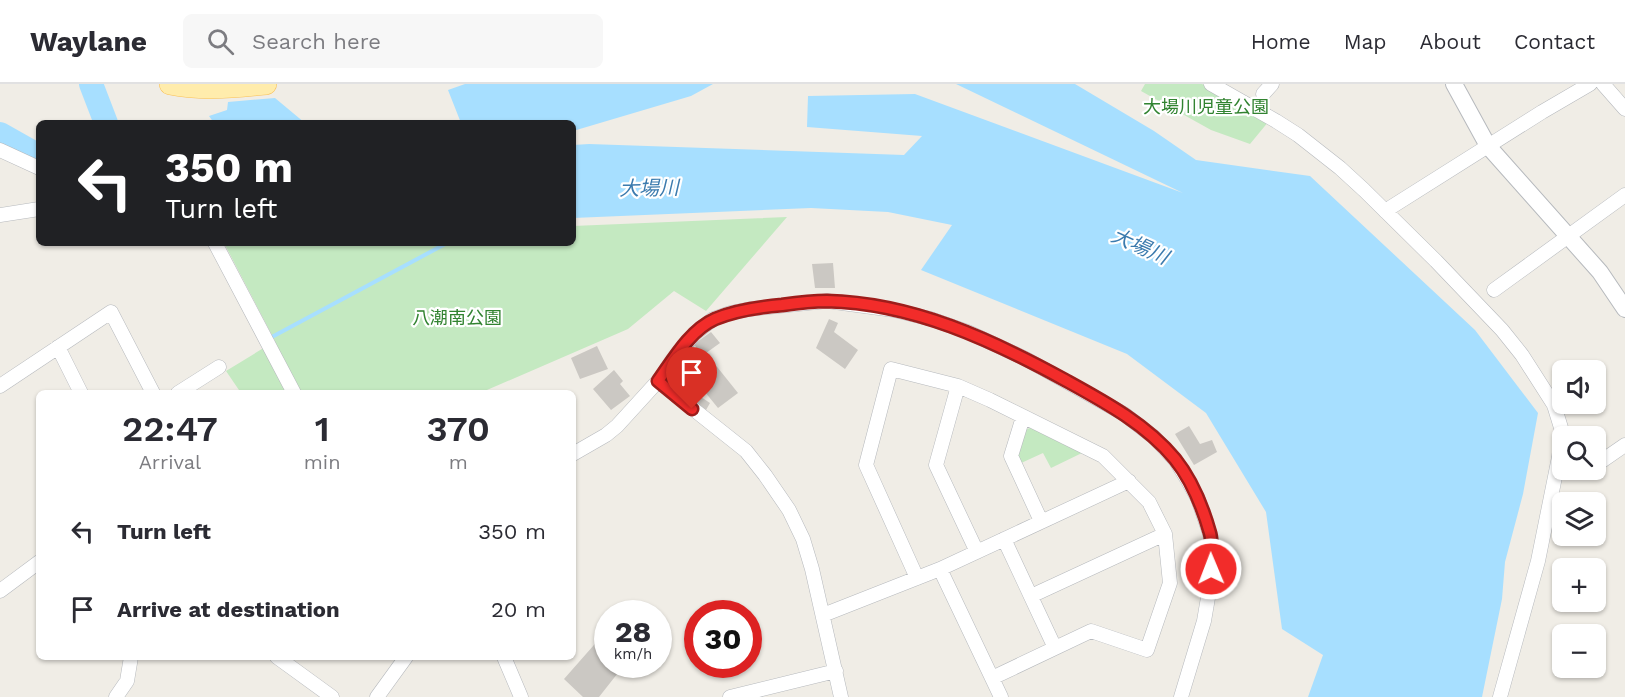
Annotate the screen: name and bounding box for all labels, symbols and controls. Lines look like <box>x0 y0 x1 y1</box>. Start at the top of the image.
search box <box>183 14 603 68</box>
text: Waylane <box>30 25 147 58</box>
icon: search <box>204 25 237 58</box>
text: Search here <box>252 29 381 54</box>
text: Home <box>1251 29 1311 54</box>
text: Map <box>1344 29 1387 54</box>
text: About <box>1420 29 1481 54</box>
text: Contact <box>1514 29 1595 54</box>
park label: 大場川児童公園 <box>1143 96 1269 117</box>
text: 350 m <box>165 143 293 192</box>
icon: left <box>66 144 144 222</box>
water label: 大場川 <box>619 175 681 201</box>
text: Turn left <box>165 193 277 225</box>
water label: 大場川 <box>1108 223 1174 270</box>
park label: 八潮南公園 <box>412 307 502 328</box>
pin <box>666 347 717 409</box>
icon: arrive <box>675 356 708 389</box>
map controls <box>1552 360 1606 678</box>
button: sound <box>1552 360 1606 414</box>
text: 22:47 <box>122 408 218 450</box>
text: 1 <box>315 408 330 450</box>
text: 370 <box>427 408 490 450</box>
button: search <box>1552 426 1606 480</box>
text: Arrival <box>139 450 201 474</box>
text: min <box>304 450 341 474</box>
text: m <box>449 450 468 474</box>
button: layers <box>1552 492 1606 546</box>
icon: left <box>66 515 99 548</box>
text: Turn left <box>117 519 211 544</box>
text: 350 m <box>478 519 546 544</box>
position arrow <box>1179 537 1243 601</box>
button: + <box>1552 558 1606 612</box>
icon: arrive <box>66 593 99 626</box>
text: Arrive at destination <box>117 597 340 622</box>
text: 20 m <box>491 597 546 622</box>
speed limit sign: 30 <box>684 600 762 678</box>
text: 28 <box>615 614 651 649</box>
button: − <box>1552 624 1606 678</box>
text: km/h <box>614 645 652 663</box>

